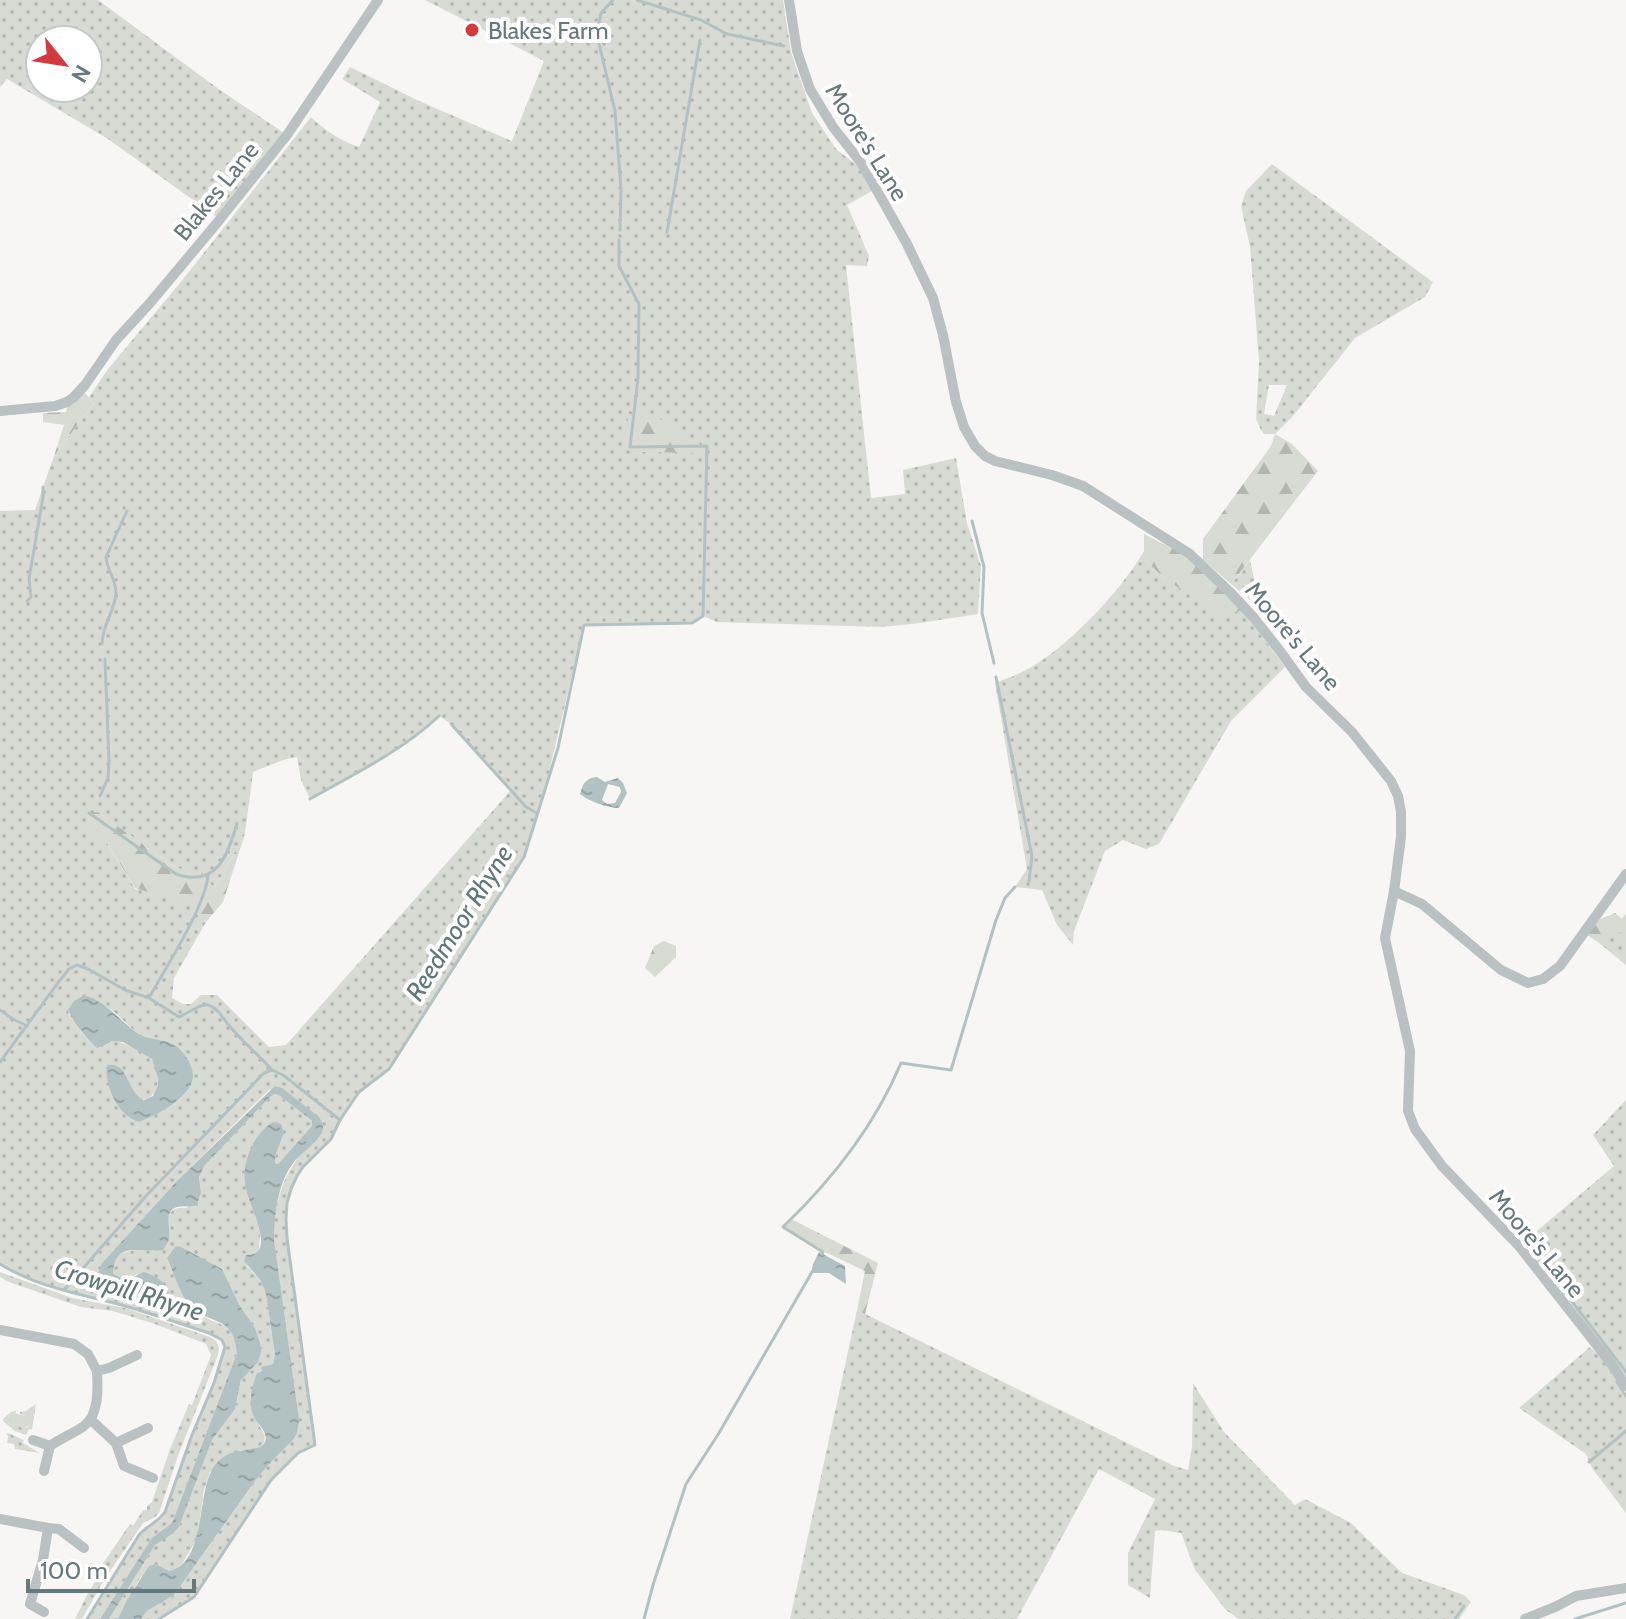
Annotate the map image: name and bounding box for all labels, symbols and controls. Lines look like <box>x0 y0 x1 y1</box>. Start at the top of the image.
place label: Blakes Farm <box>488 16 609 45</box>
marker: Blakes Farm <box>463 21 481 39</box>
north arrow <box>24 24 104 104</box>
text: N <box>65 60 96 87</box>
street label: Moore's Lane <box>819 78 915 206</box>
street label: Blakes Lane <box>167 136 265 246</box>
street label: Moore's Lane <box>1239 576 1347 696</box>
water label: Reedmoor Rhyne <box>399 839 520 1007</box>
street label: Moore's Lane <box>1483 1183 1591 1303</box>
water label: Crowpill Rhyne <box>51 1252 207 1328</box>
scale bar <box>28 1543 194 1593</box>
text: 100 m <box>40 1556 108 1585</box>

